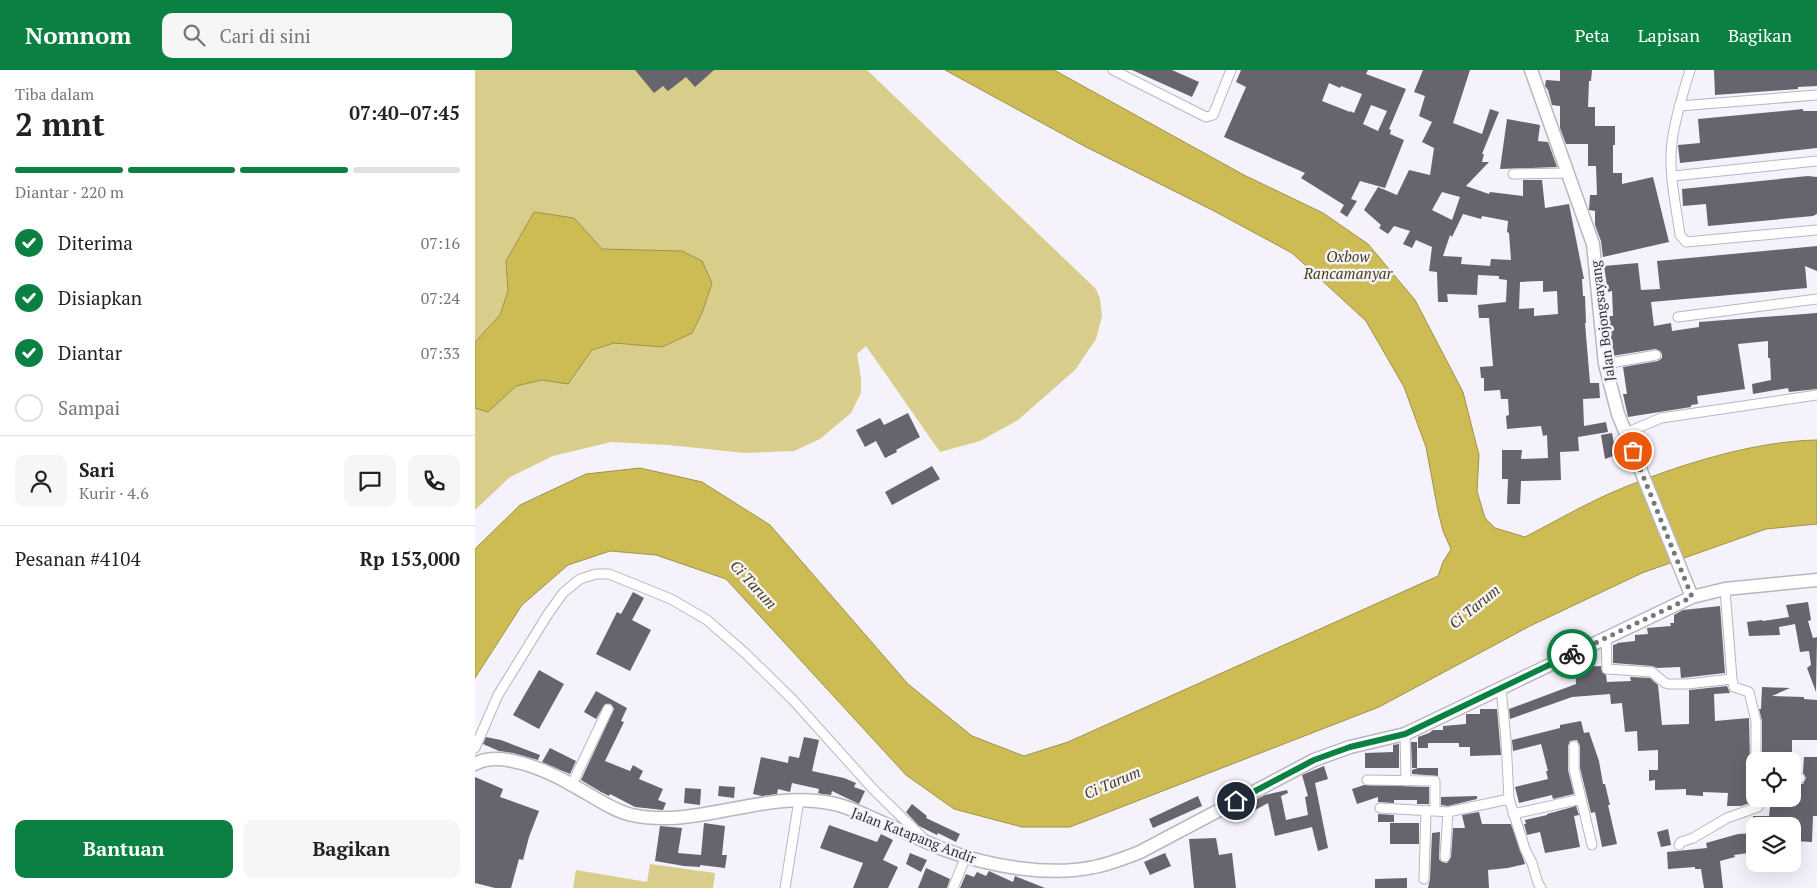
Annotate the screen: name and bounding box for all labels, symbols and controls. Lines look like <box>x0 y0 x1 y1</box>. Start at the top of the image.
search box <box>162 13 512 58</box>
text: Nomnom <box>25 19 132 51</box>
icon: search <box>180 21 208 49</box>
text: Cari di sini <box>220 23 311 48</box>
text: Peta <box>1575 23 1610 47</box>
text: Lapisan <box>1638 23 1700 47</box>
text: Bagikan <box>1728 23 1792 47</box>
text: Tiba dalam <box>15 83 94 105</box>
text: 07:40–07:45 <box>349 100 460 125</box>
text: 2 mnt <box>15 103 105 145</box>
text: Diantar · 220 m <box>15 181 124 203</box>
icon: check <box>15 229 43 257</box>
text: Diterima <box>58 230 133 255</box>
text: 07:16 <box>421 232 460 254</box>
water label: Oxbow Rancamanyar <box>1303 246 1394 283</box>
street label: Jalan Bojongsayang <box>1585 259 1619 383</box>
icon: check <box>15 284 43 312</box>
text: Disiapkan <box>58 285 142 310</box>
text: 07:24 <box>421 287 460 309</box>
icon: check <box>15 339 43 367</box>
text: Diantar <box>58 340 122 365</box>
text: 07:33 <box>421 342 460 364</box>
text: Sampai <box>58 395 120 420</box>
pin <box>1612 430 1654 472</box>
icon: bag <box>1619 437 1647 465</box>
button: person <box>15 455 67 507</box>
button: chat <box>344 455 396 507</box>
button: phone <box>408 455 460 507</box>
text: Sari <box>79 457 115 482</box>
text: Kurir · 4.6 <box>79 482 149 504</box>
text: Pesanan #4104 <box>15 546 141 571</box>
text: Rp 153,000 <box>360 546 460 571</box>
water label: Ci Tarum <box>726 555 782 613</box>
water label: Ci Tarum <box>1444 579 1504 633</box>
courier <box>1547 629 1597 679</box>
icon: bike <box>1558 640 1586 668</box>
map controls <box>1746 752 1801 872</box>
button: locate <box>1746 752 1801 807</box>
water label: Ci Tarum <box>1081 761 1143 803</box>
pin <box>1215 780 1257 822</box>
icon: home <box>1222 787 1250 815</box>
street label: Jalan Katapang Andir <box>849 802 980 868</box>
button: layers <box>1746 817 1801 872</box>
button: Bantuan <box>15 820 233 878</box>
button: Bagikan <box>243 820 460 878</box>

